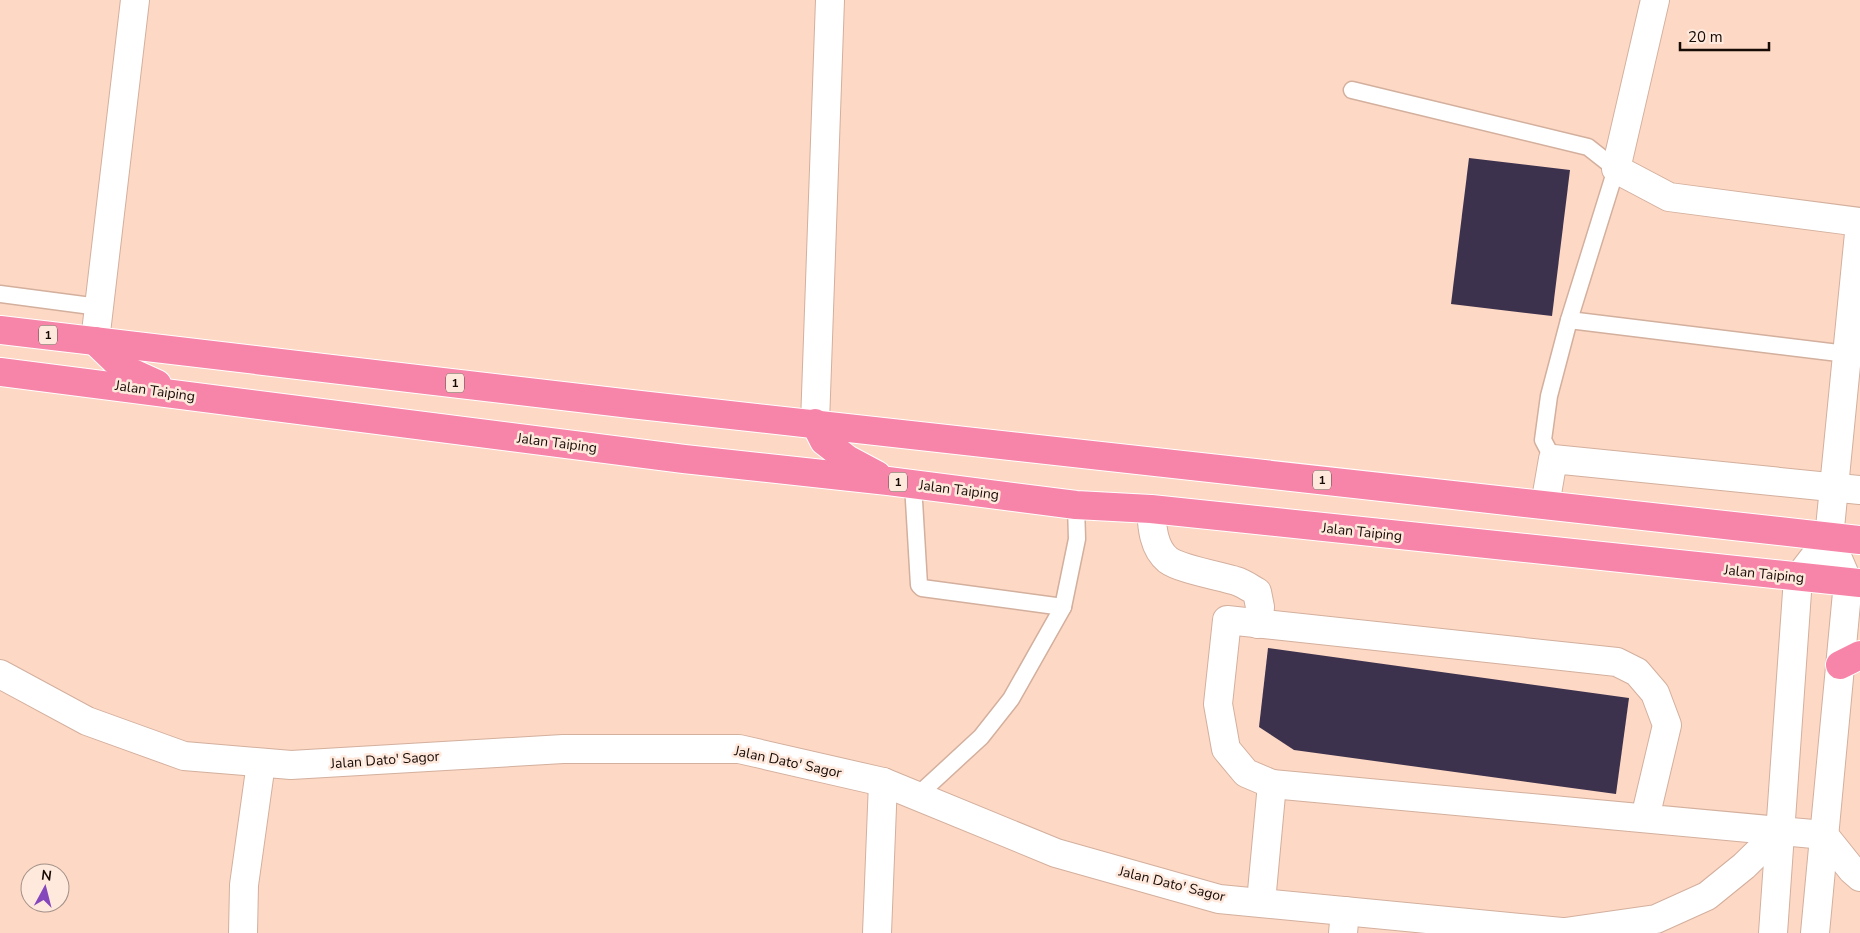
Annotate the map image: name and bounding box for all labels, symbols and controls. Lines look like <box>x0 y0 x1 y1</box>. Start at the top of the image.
scale bar <box>1680 20 1769 52</box>
text: 20 m <box>1688 27 1723 47</box>
road number: 1 <box>39 326 57 344</box>
road number: 1 <box>446 373 464 392</box>
street label: Jalan Taiping <box>113 376 196 406</box>
street label: Jalan Taiping <box>515 429 598 457</box>
road number: 1 <box>1313 470 1331 490</box>
road number: 1 <box>889 472 907 492</box>
street label: Jalan Taiping <box>917 476 1000 504</box>
street label: Jalan Taiping <box>1320 518 1403 546</box>
street label: Jalan Taiping <box>1722 560 1805 588</box>
street label: Jalan Dato' Sagor <box>732 741 843 783</box>
street label: Jalan Dato' Sagor <box>329 747 440 773</box>
street label: Jalan Dato' Sagor <box>1116 861 1227 906</box>
north arrow <box>20 863 70 913</box>
text: N <box>40 866 53 886</box>

